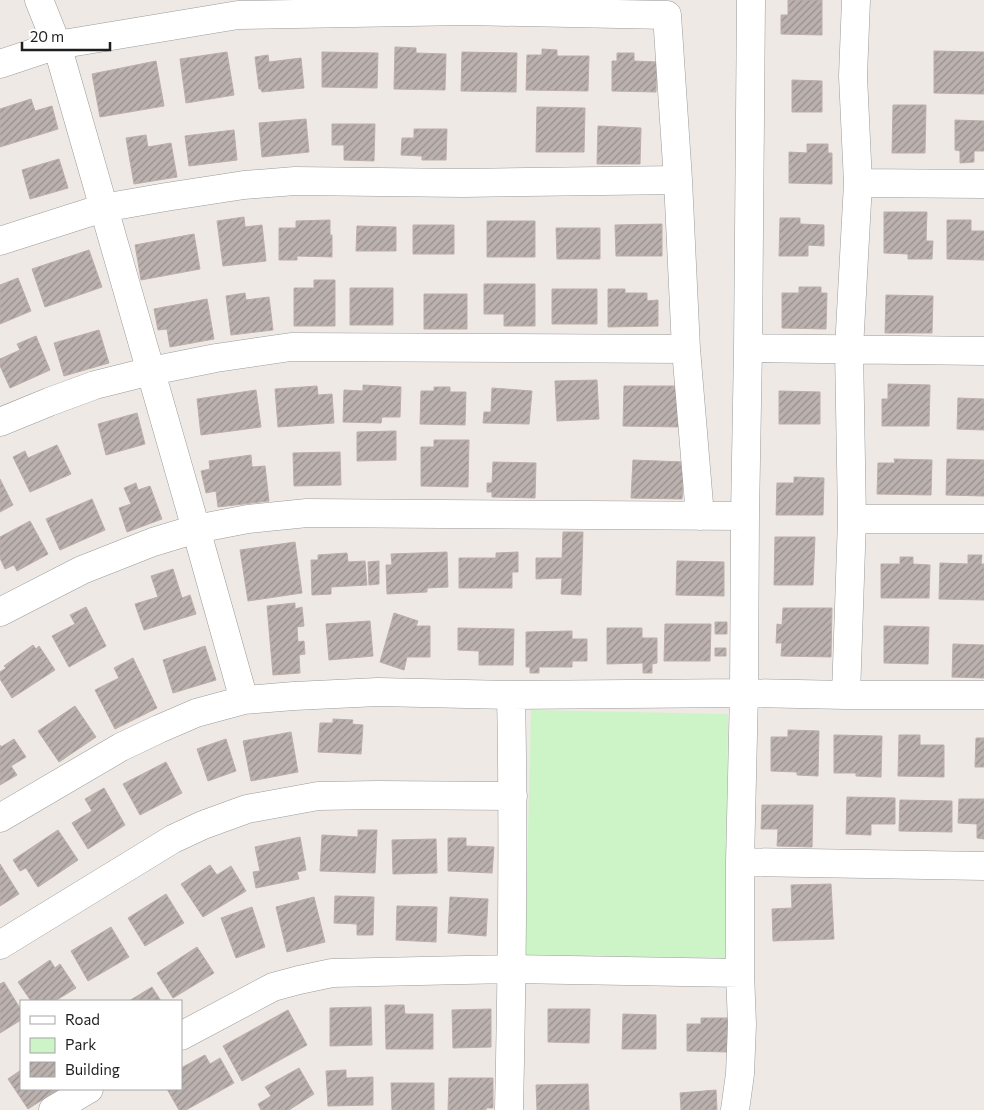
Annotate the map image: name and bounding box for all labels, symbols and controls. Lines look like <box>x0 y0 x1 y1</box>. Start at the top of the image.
scale bar <box>22 20 110 52</box>
text: 20 m <box>30 27 64 45</box>
legend <box>20 1000 182 1090</box>
text: Road <box>65 1010 100 1028</box>
text: Park <box>65 1035 96 1053</box>
text: Building <box>65 1060 120 1078</box>

